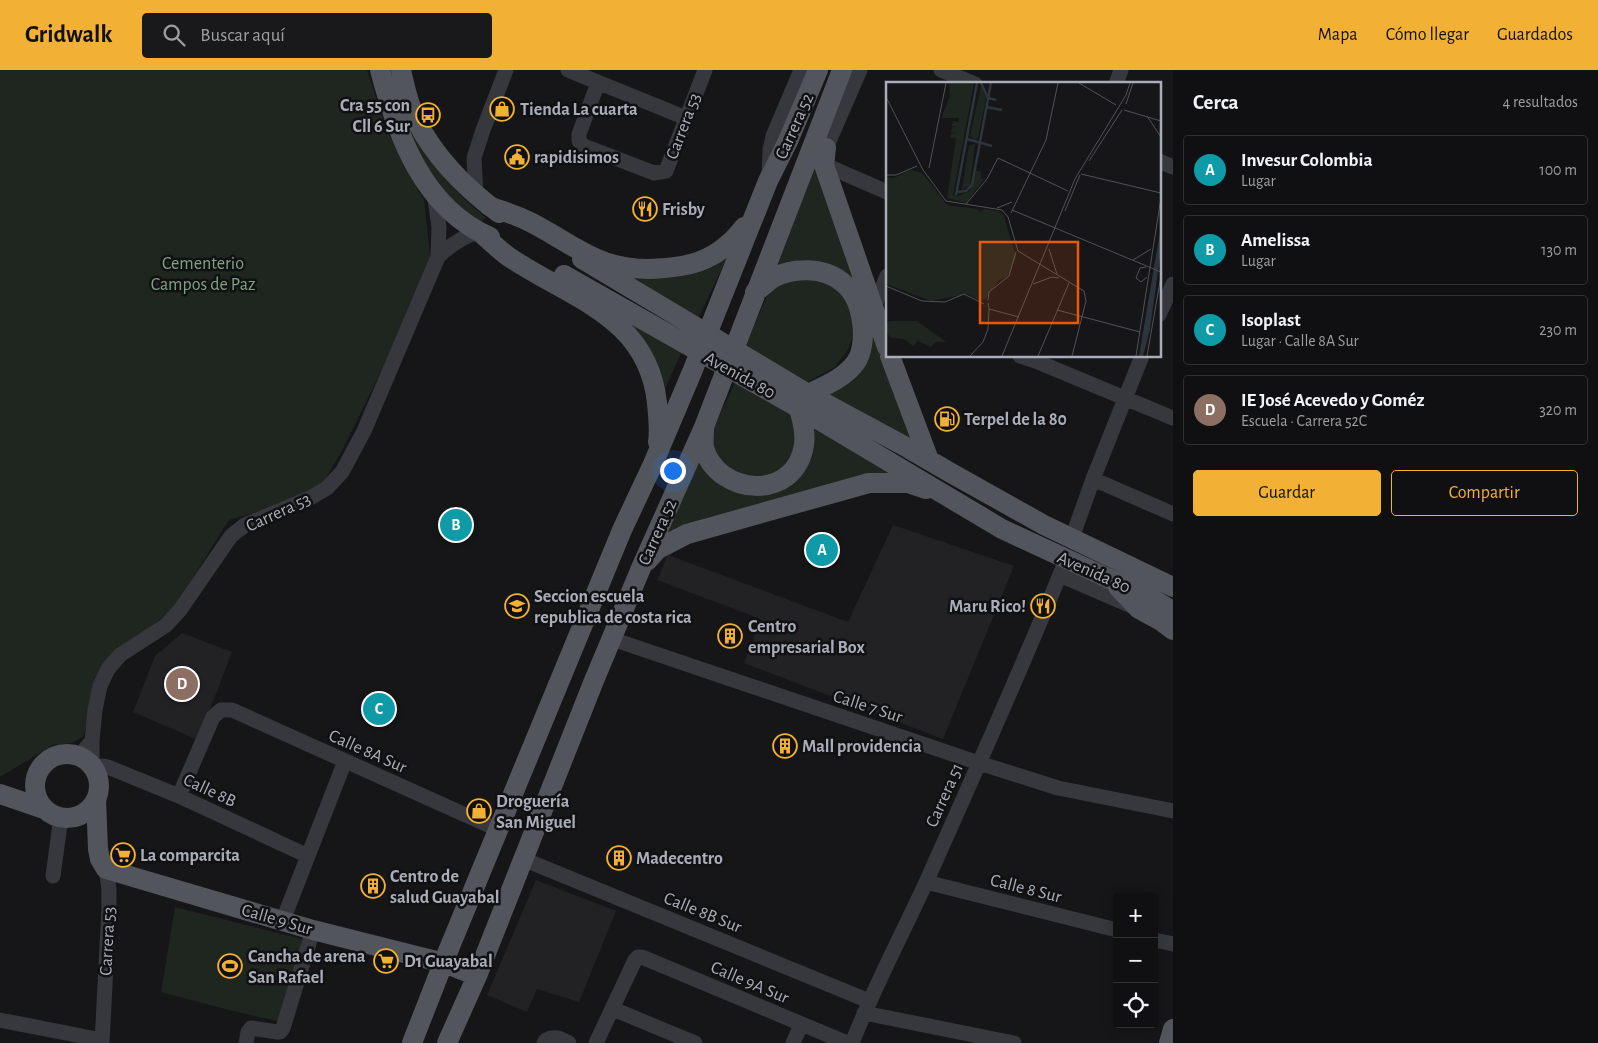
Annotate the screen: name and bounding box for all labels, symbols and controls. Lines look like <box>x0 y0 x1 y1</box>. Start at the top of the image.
search box <box>142 13 492 58</box>
icon: search <box>160 21 188 49</box>
text: Gridwalk <box>25 23 112 47</box>
text: Buscar aquí <box>200 26 285 45</box>
text: Mapa <box>1318 26 1358 44</box>
text: Cómo llegar <box>1386 26 1469 44</box>
text: Guardados <box>1497 26 1573 44</box>
inset map <box>886 82 1160 358</box>
street label: Carrera 53 <box>663 91 705 162</box>
street label: Carrera 52 <box>772 91 817 162</box>
text: Cerca <box>1193 92 1239 113</box>
text: 4 resultados <box>1503 94 1578 110</box>
shop icon: Tienda La cuarta <box>489 96 515 122</box>
place label: Cra 55 con Cll 6 Sur <box>340 97 411 136</box>
place label: Tienda La cuarta <box>520 101 638 119</box>
bus stop icon: Cra 55 con Cll 6 Sur <box>415 102 441 128</box>
public building icon: rapidisimos <box>504 144 530 170</box>
place label: rapidisimos <box>534 149 619 167</box>
text: Invesur Colombia <box>1241 151 1373 170</box>
text: A <box>1205 162 1215 178</box>
text: 100 m <box>1539 162 1577 178</box>
text: Lugar <box>1241 173 1276 189</box>
restaurant icon: Frisby <box>632 196 658 222</box>
place label: Frisby <box>662 201 706 219</box>
text: Amelissa <box>1241 231 1310 250</box>
text: B <box>1205 242 1215 258</box>
text: 130 m <box>1541 242 1577 258</box>
text: Lugar <box>1241 253 1276 269</box>
park label: Cementerio Campos de Paz <box>151 255 255 294</box>
text: Isoplast <box>1241 311 1301 330</box>
text: C <box>1206 322 1214 338</box>
text: 230 m <box>1539 322 1577 338</box>
text: Lugar · Calle 8A Sur <box>1241 333 1359 349</box>
street label: Avenida 80 <box>701 349 778 403</box>
text: IE José Acevedo y Goméz <box>1241 391 1425 410</box>
text: D <box>1205 402 1215 418</box>
text: 320 m <box>1539 402 1577 418</box>
fuel station icon: Terpel de la 80 <box>934 406 960 432</box>
place label: Terpel de la 80 <box>964 411 1067 429</box>
text: Escuela · Carrera 52C <box>1241 413 1367 429</box>
your location <box>660 458 686 484</box>
button: Guardar <box>1193 470 1381 516</box>
button: Compartir <box>1391 470 1578 516</box>
street label: Carrera 53 <box>243 490 314 536</box>
street label: Carrera 52 <box>635 497 680 568</box>
pin: B <box>440 506 472 544</box>
pin: A <box>806 531 838 569</box>
street label: Avenida 80 <box>1054 549 1133 597</box>
place label: Seccion escuela republica de costa rica <box>534 588 692 627</box>
school or university icon: Seccion escuela republica de costa rica <box>504 593 530 619</box>
restaurant icon: Maru Rico! <box>1030 593 1056 619</box>
place label: Maru Rico! <box>949 598 1026 616</box>
place label: Centro empresarial Box <box>748 618 865 657</box>
building icon: Centro empresarial Box <box>717 623 743 649</box>
pin: D <box>166 665 198 703</box>
street label: Calle 7 Sur <box>831 687 905 727</box>
pin: C <box>363 690 395 728</box>
street label: Calle 8A Sur <box>326 727 409 777</box>
building icon: Mall providencia <box>772 733 798 759</box>
place label: Mall providencia <box>802 738 922 756</box>
street label: Carrera 51 <box>923 761 967 830</box>
street label: Calle 8B <box>180 771 239 811</box>
place label: Droguería San Miguel <box>496 793 576 832</box>
shop icon: Droguería San Miguel <box>466 798 492 824</box>
supermarket icon: La comparcita <box>110 842 136 868</box>
building icon: Madecentro <box>606 845 632 871</box>
place label: La comparcita <box>140 847 240 865</box>
place label: Madecentro <box>636 850 723 868</box>
place label: Centro de salud Guayabal <box>390 868 500 907</box>
street label: Calle 8 Sur <box>988 871 1063 907</box>
building icon: Centro de salud Guayabal <box>360 873 386 899</box>
street label: Calle 8B Sur <box>661 889 744 937</box>
map controls <box>1113 893 1158 1028</box>
button: + <box>1113 893 1158 938</box>
street label: Calle 9 Sur <box>239 901 314 939</box>
street label: Carrera 53 <box>97 906 119 976</box>
button: − <box>1113 938 1158 983</box>
place label: Cancha de arena San Rafael <box>248 948 366 987</box>
supermarket icon: D1 Guayabal <box>373 948 399 974</box>
sports icon: Cancha de arena San Rafael <box>217 953 243 979</box>
place label: D1 Guayabal <box>404 953 493 971</box>
street label: Calle 9A Sur <box>708 958 791 1007</box>
button: locate <box>1113 983 1158 1028</box>

